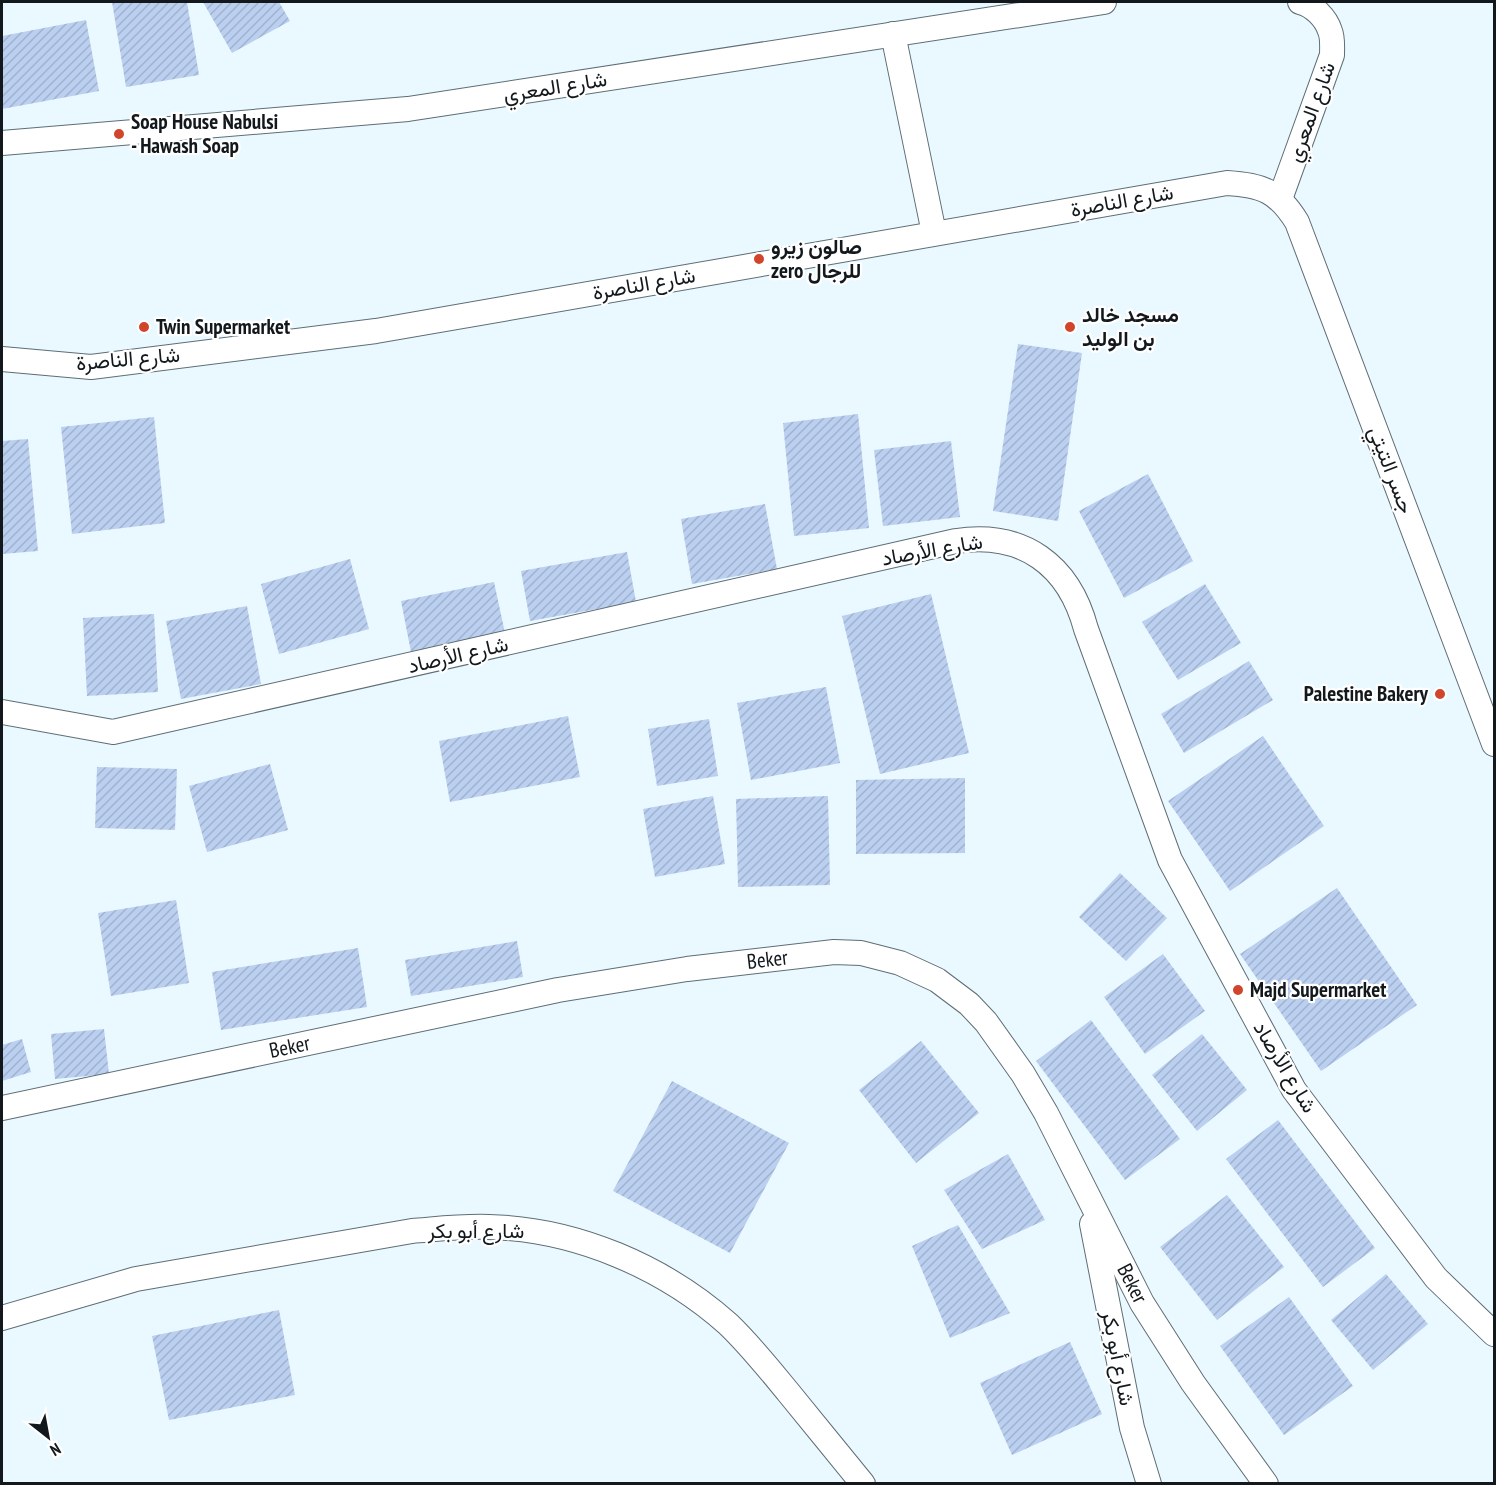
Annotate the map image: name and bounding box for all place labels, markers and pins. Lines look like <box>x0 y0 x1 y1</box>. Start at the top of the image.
place label: Soap House Nabulsi - Hawash Soap <box>131 108 278 159</box>
marker: Soap House Nabulsi - Hawash Soap <box>112 127 126 141</box>
place label: صالون زيرو zero للرجال <box>771 233 862 284</box>
marker: صالون زيرو zero للرجال <box>752 252 766 266</box>
place label: مسجد خالد بن الوليد <box>1082 301 1179 352</box>
place label: Twin Supermarket <box>156 313 290 340</box>
marker: Twin Supermarket <box>137 320 151 334</box>
marker: مسجد خالد بن الوليد <box>1063 320 1077 334</box>
place label: Palestine Bakery <box>1304 680 1429 707</box>
marker: Palestine Bakery <box>1433 687 1447 701</box>
place label: Majd Supermarket <box>1250 976 1386 1003</box>
marker: Majd Supermarket <box>1231 983 1245 997</box>

